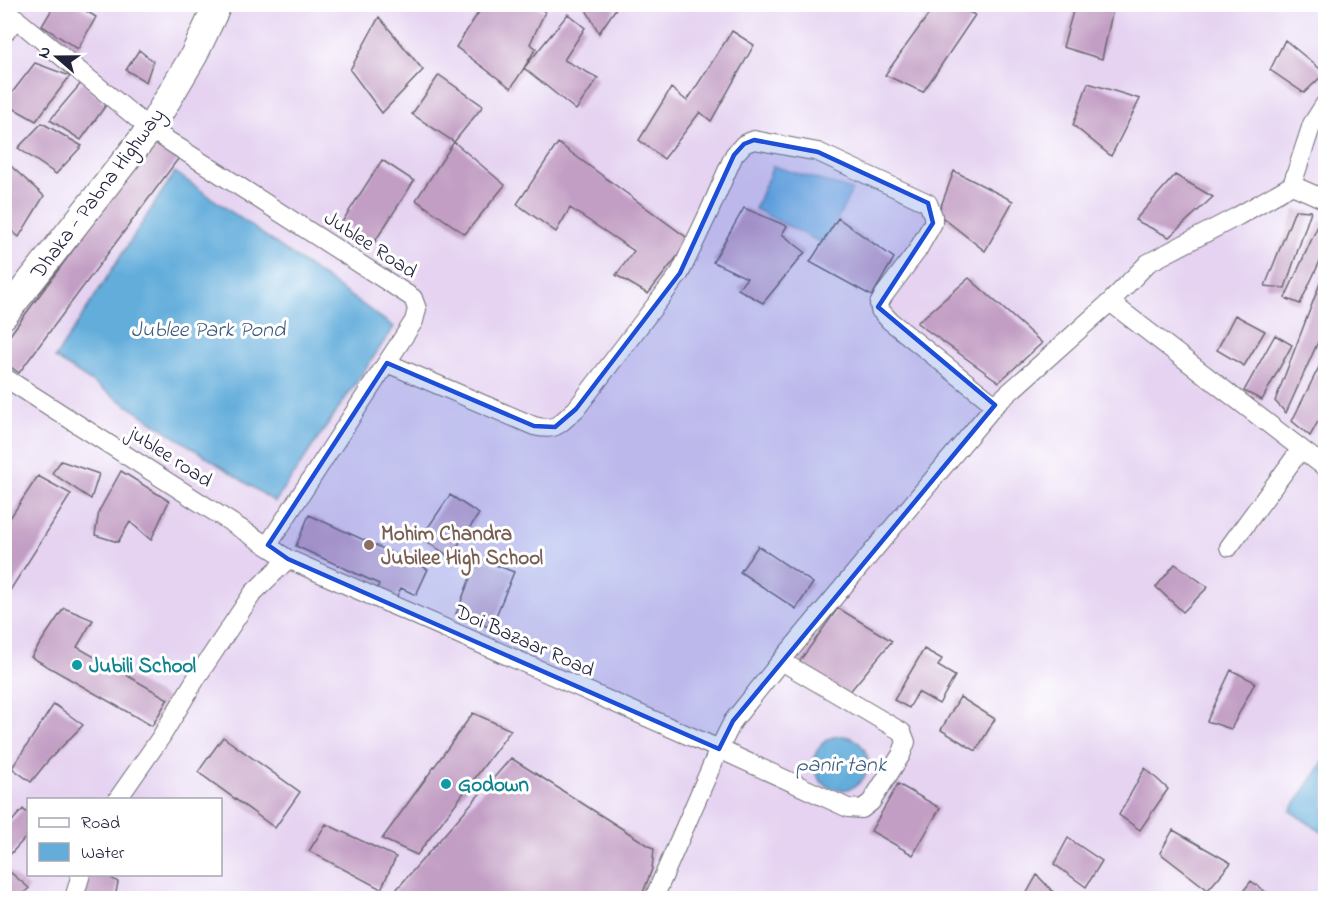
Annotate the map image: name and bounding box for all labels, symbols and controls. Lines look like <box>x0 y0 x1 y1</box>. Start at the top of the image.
north arrow <box>27 27 87 87</box>
text: N <box>32 43 58 62</box>
street label: Dhaka - Pabna Highway <box>24 102 175 288</box>
street label: Jublee Road <box>317 204 423 287</box>
water label: Jublee Park Pond <box>131 315 287 347</box>
street label: jublee road <box>119 418 218 496</box>
place label: Mohim Chandra Jubilee High School <box>381 520 543 576</box>
marker: Mohim Chandra Jubilee High School <box>362 538 376 552</box>
street label: Doi Bazaar Road <box>449 597 599 686</box>
place label: Jubili School <box>89 652 197 682</box>
marker: Jubili School <box>70 658 84 672</box>
water label: panir tank <box>796 750 888 782</box>
place label: Godown <box>458 771 529 801</box>
marker: Godown <box>439 777 453 791</box>
legend <box>27 798 222 876</box>
text: Road <box>81 811 120 837</box>
text: Water <box>81 841 125 867</box>

